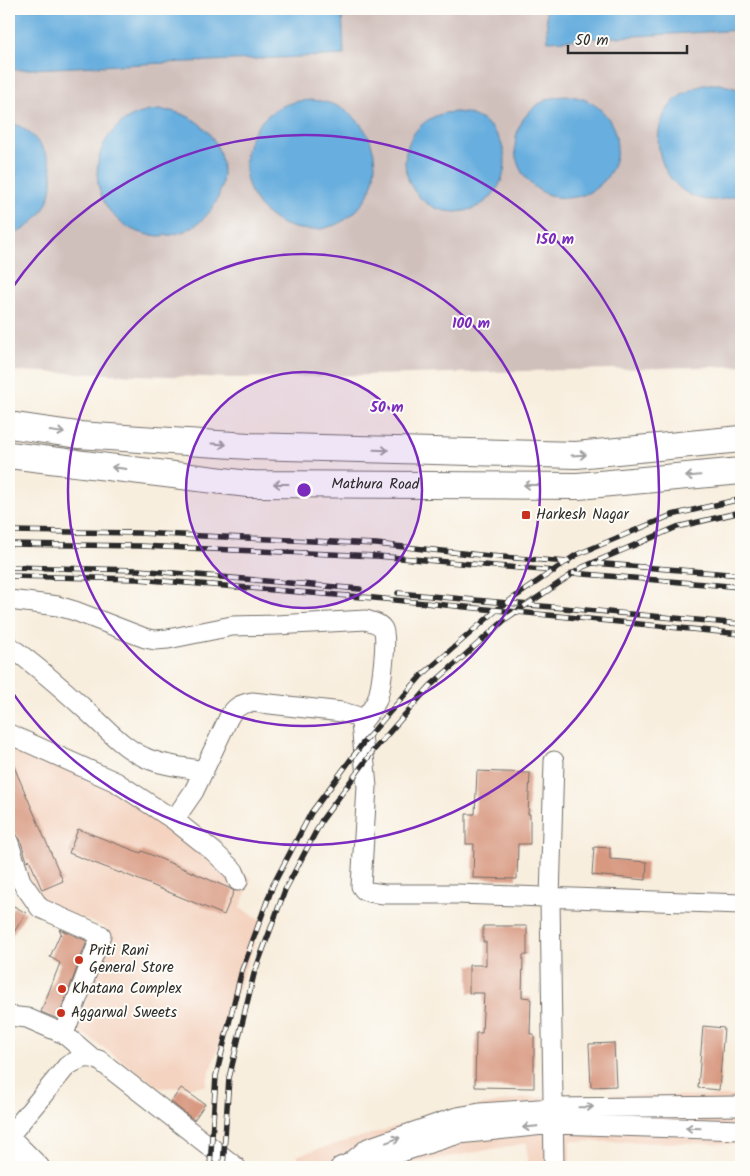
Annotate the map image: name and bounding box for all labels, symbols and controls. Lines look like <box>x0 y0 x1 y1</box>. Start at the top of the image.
scale bar <box>568 22 686 54</box>
text: 50 m <box>575 29 609 53</box>
text: 150 m <box>536 228 574 252</box>
text: 100 m <box>452 312 490 336</box>
text: 50 m <box>369 396 404 420</box>
one-way arrow <box>49 427 65 437</box>
one-way arrow <box>211 440 227 449</box>
one-way arrow <box>373 445 389 455</box>
one-way arrow <box>571 450 587 459</box>
one-way arrow <box>111 463 127 473</box>
one-way arrow <box>685 471 701 480</box>
street label: Mathura Road <box>331 473 420 497</box>
one-way arrow <box>273 479 289 489</box>
centre of rings <box>295 481 313 499</box>
one-way arrow <box>523 481 539 490</box>
place label: Harkesh Nagar <box>536 503 630 527</box>
marker: Harkesh Nagar <box>520 509 532 521</box>
place label: Priti Rani General Store <box>89 939 174 980</box>
marker: Priti Rani General Store <box>73 954 85 966</box>
place label: Khatana Complex <box>72 977 182 1001</box>
marker: Khatana Complex <box>56 983 68 995</box>
place label: Aggarwal Sweets <box>71 1001 178 1025</box>
marker: Aggarwal Sweets <box>55 1007 67 1019</box>
one-way arrow <box>577 1103 593 1112</box>
one-way arrow <box>522 1122 538 1131</box>
one-way arrow <box>685 1124 701 1133</box>
one-way arrow <box>384 1135 400 1144</box>

